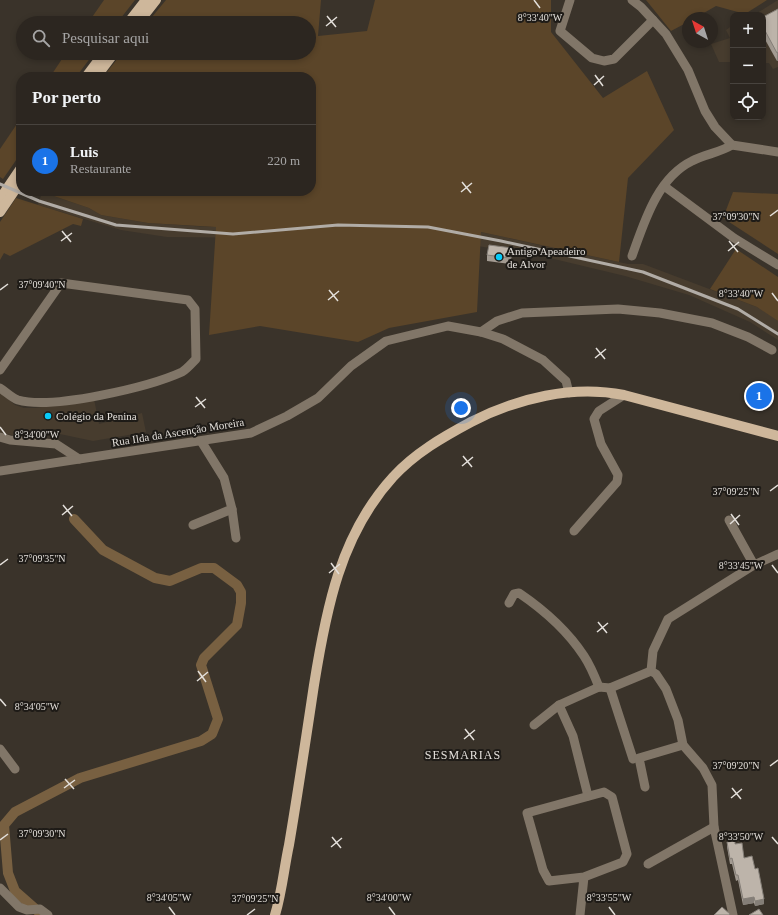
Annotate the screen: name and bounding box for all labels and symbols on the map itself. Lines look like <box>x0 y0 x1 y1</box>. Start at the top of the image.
text: 8°33'40"W <box>518 12 563 23</box>
north arrow <box>682 12 718 48</box>
text: 37°09'30"N <box>712 211 760 222</box>
place label: Antigo Apeadeiro de Alvor <box>507 245 586 270</box>
marker: Antigo Apeadeiro de Alvor <box>494 252 504 262</box>
text: 37°09'40"N <box>18 279 66 290</box>
text: 8°33'40"W <box>719 288 764 299</box>
pin: 1 <box>746 381 772 411</box>
your location <box>451 398 471 418</box>
place label: Colégio da Penina <box>56 410 137 422</box>
marker: Colégio da Penina <box>43 411 53 421</box>
street label: Rua Ilda da Ascenção Moreira <box>111 416 245 448</box>
text: 8°34'00"W <box>15 429 60 440</box>
text: 37°09'25"N <box>712 486 760 497</box>
text: 37°09'35"N <box>18 553 66 564</box>
text: 8°33'45"W <box>719 560 764 571</box>
text: 8°34'05"W <box>15 701 60 712</box>
district label: SESMARIAS <box>425 748 501 762</box>
text: 37°09'20"N <box>712 760 760 771</box>
text: 37°09'30"N <box>18 828 66 839</box>
text: 8°33'50"W <box>719 831 764 842</box>
text: 8°34'05"W <box>147 892 192 903</box>
text: 8°34'00"W <box>367 892 412 903</box>
text: 8°33'55"W <box>587 892 632 903</box>
text: 37°09'25"N <box>231 893 279 904</box>

